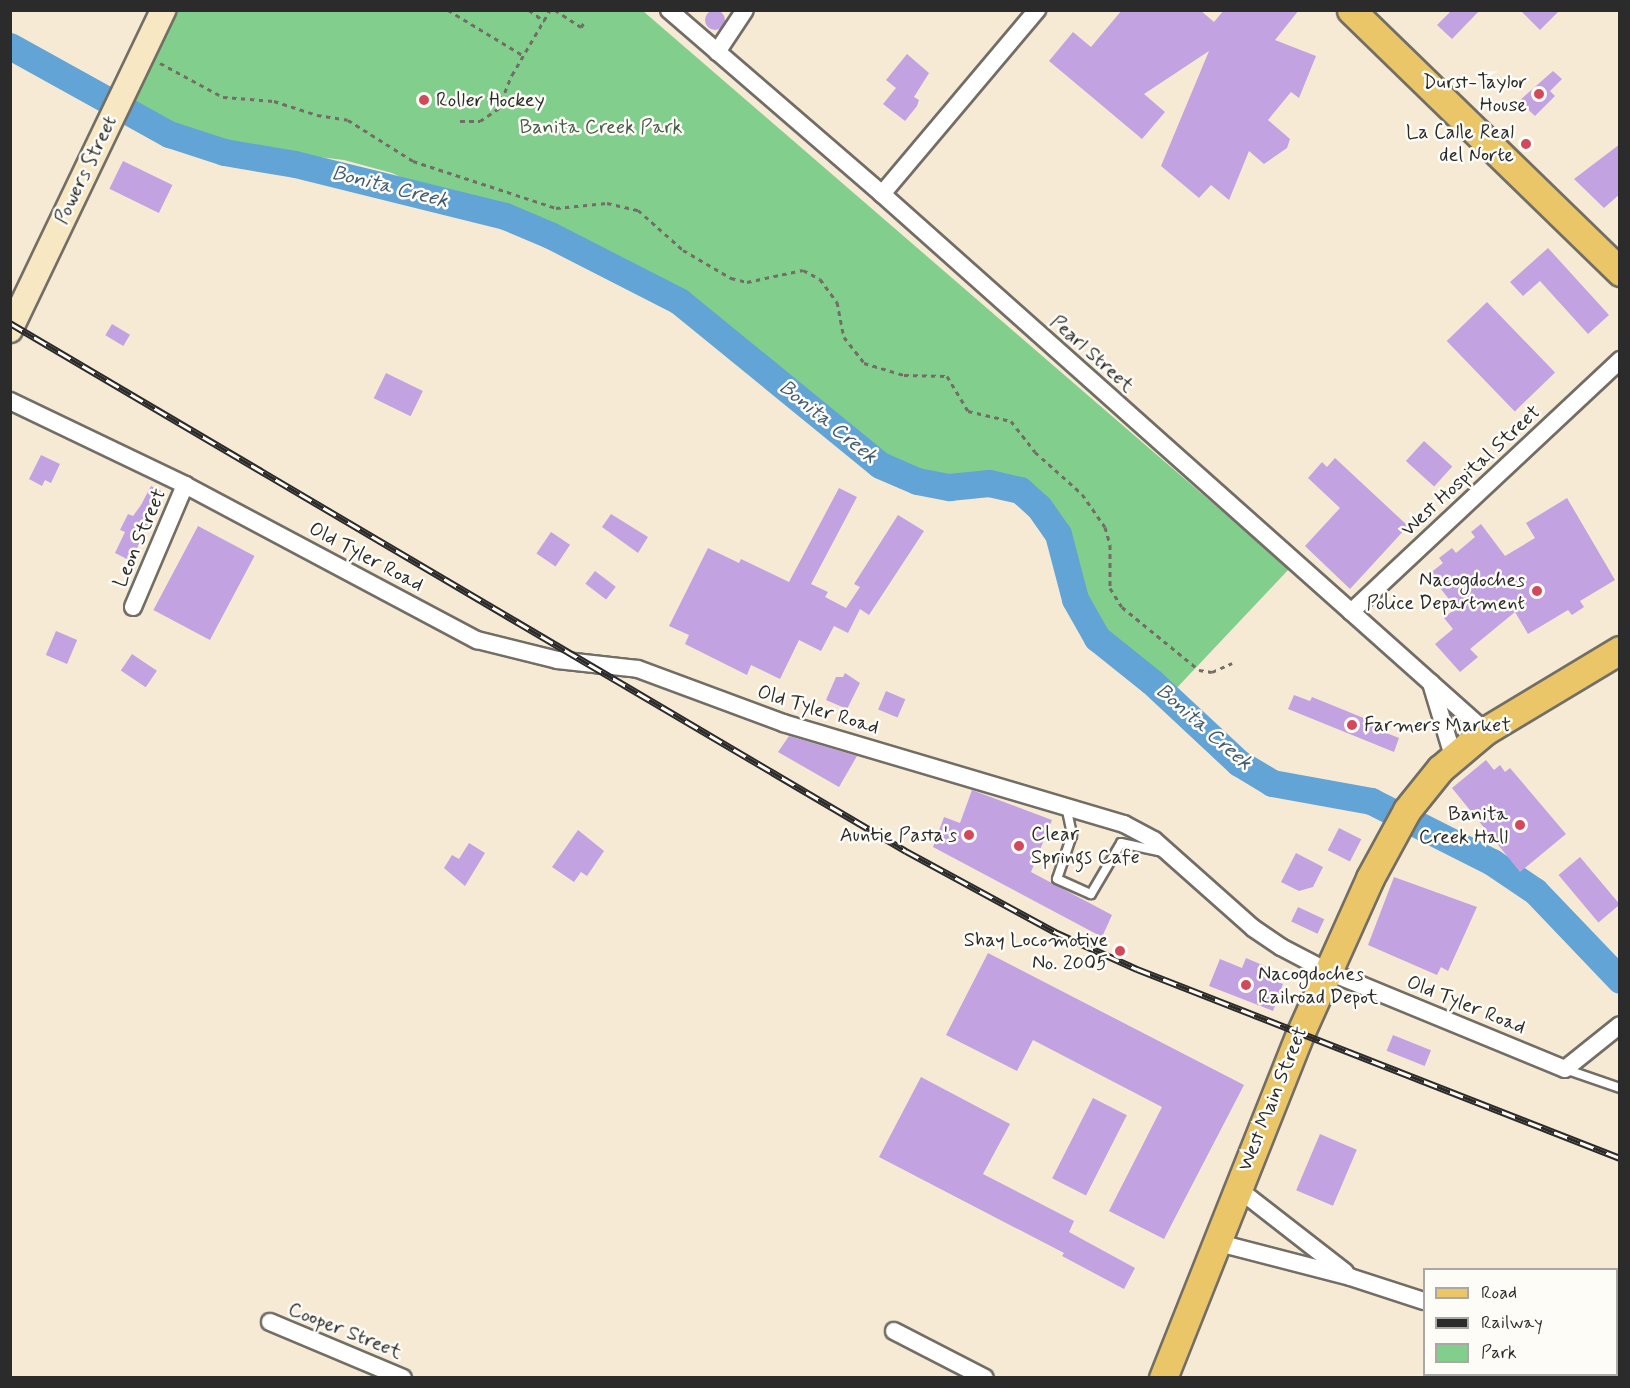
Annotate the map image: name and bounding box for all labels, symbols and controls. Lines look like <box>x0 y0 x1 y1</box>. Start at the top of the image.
place label: Durst-Taylor House <box>1423 70 1527 117</box>
marker: Durst-Taylor House <box>1532 87 1546 101</box>
place label: Roller Hockey <box>436 88 548 112</box>
marker: Roller Hockey <box>417 93 431 107</box>
street label: Powers Street <box>49 110 123 230</box>
park label: Banita Creek Park <box>521 115 681 139</box>
place label: La Calle Real del Norte <box>1401 120 1514 167</box>
marker: La Calle Real del Norte <box>1519 137 1533 151</box>
water label: Bonita Creek <box>329 160 451 214</box>
street label: Pearl Street <box>1045 310 1139 398</box>
water label: Bonita Creek <box>774 375 882 469</box>
street label: West Hospital Street <box>1397 401 1545 541</box>
street label: Leon Street <box>109 485 171 591</box>
street label: Old Tyler Road <box>308 518 424 596</box>
place label: Nacogdoches Police Department <box>1356 568 1525 615</box>
marker: Nacogdoches Police Department <box>1530 584 1544 598</box>
water label: Bonita Creek <box>1151 678 1257 776</box>
street label: Old Tyler Road <box>757 681 879 739</box>
place label: Farmers Market <box>1364 713 1513 737</box>
marker: Farmers Market <box>1345 718 1359 732</box>
place label: Banita Creek Hall <box>1420 802 1508 849</box>
marker: Banita Creek Hall <box>1513 818 1527 832</box>
place label: Clear Springs Cafe <box>1031 822 1140 869</box>
place label: Auntie Pasta's <box>840 823 957 847</box>
marker: Auntie Pasta's <box>962 828 976 842</box>
marker: Clear Springs Cafe <box>1012 839 1026 853</box>
place label: Shay Locomotive No. 2005 <box>964 928 1108 975</box>
marker: Shay Locomotive No. 2005 <box>1113 944 1127 958</box>
place label: Nacogdoches Railroad Depot <box>1258 962 1378 1009</box>
street label: Old Tyler Road <box>1406 971 1526 1039</box>
marker: Nacogdoches Railroad Depot <box>1239 978 1253 992</box>
street label: West Main Street <box>1233 1024 1313 1174</box>
legend <box>1423 1268 1618 1376</box>
text: Road <box>1481 1281 1517 1305</box>
street label: Cooper Street <box>285 1297 405 1365</box>
text: Railway <box>1481 1311 1543 1335</box>
text: Park <box>1481 1341 1517 1365</box>

